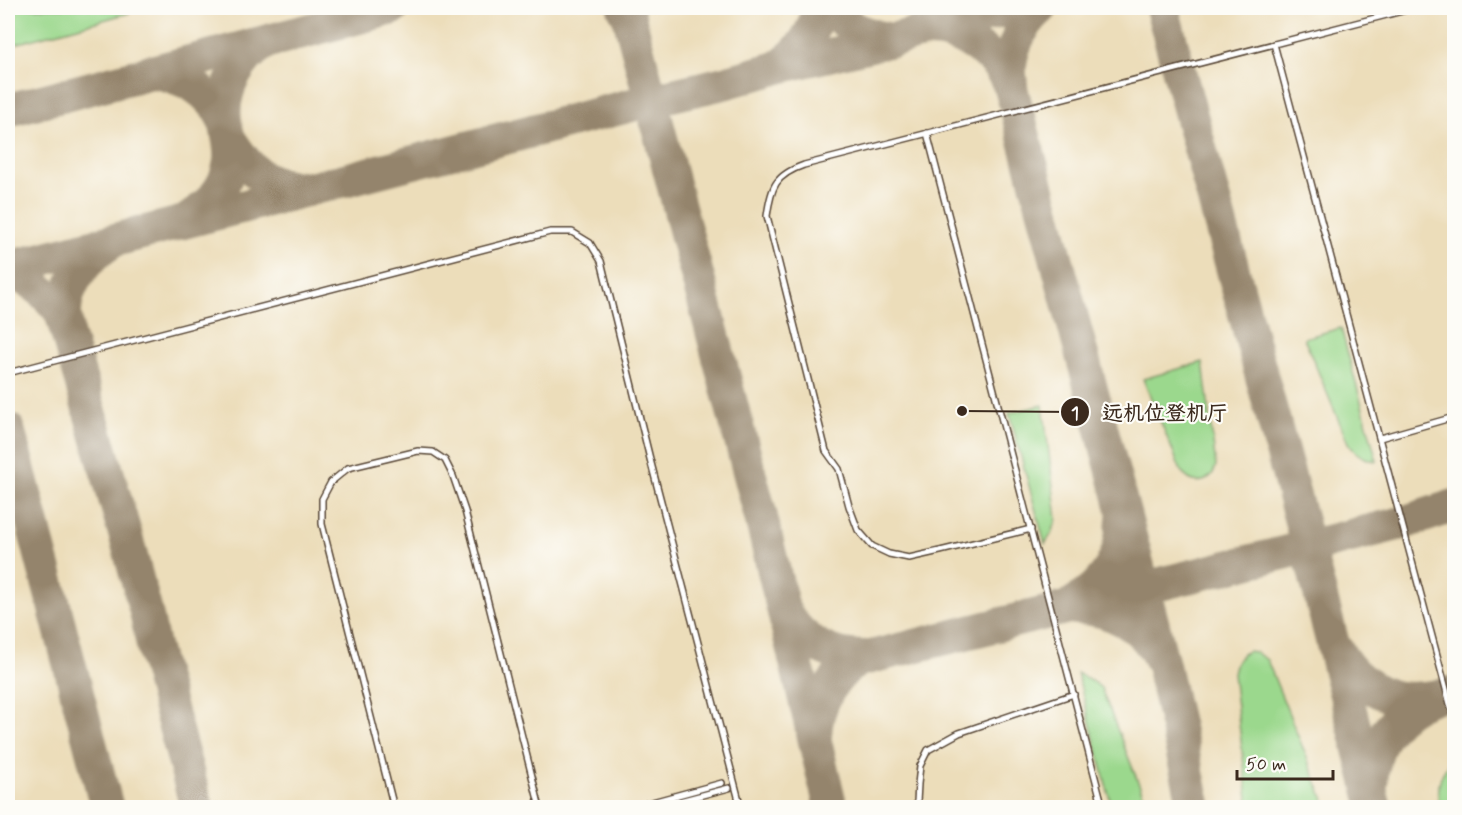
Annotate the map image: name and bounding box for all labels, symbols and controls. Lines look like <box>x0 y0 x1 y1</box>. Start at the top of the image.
callout: 远机位登机厅 <box>1060 393 1240 432</box>
text: 远机位登机厅 <box>1102 400 1228 428</box>
text: 1 <box>1071 402 1079 426</box>
scale bar <box>1237 743 1333 781</box>
text: 50 m <box>1246 753 1286 777</box>

